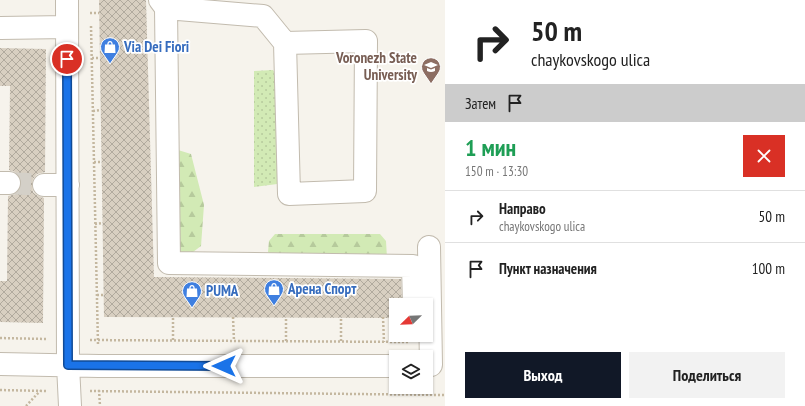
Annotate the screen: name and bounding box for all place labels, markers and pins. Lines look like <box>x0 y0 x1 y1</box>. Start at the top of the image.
shop icon: Via Dei Fiori <box>99 36 121 64</box>
place label: Via Dei Fiori <box>123 37 189 56</box>
pin <box>50 42 84 76</box>
place label: Voronezh State University <box>335 48 418 84</box>
school or university icon: Voronezh State University <box>420 56 442 84</box>
shop icon: Арена Спорт <box>263 278 285 306</box>
place label: Арена Спорт <box>287 279 357 298</box>
shop icon: PUMA <box>181 280 203 308</box>
place label: PUMA <box>206 281 239 300</box>

